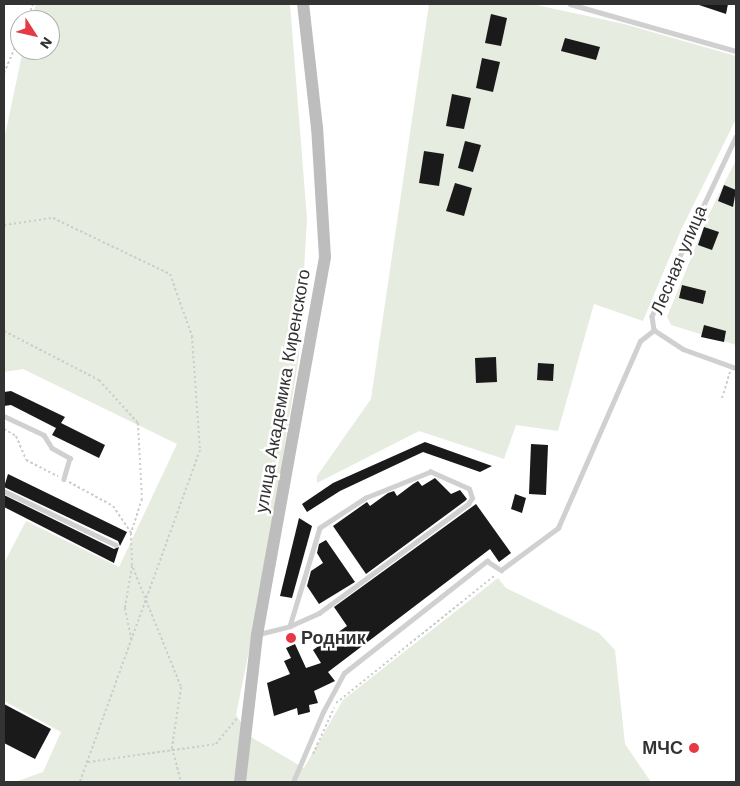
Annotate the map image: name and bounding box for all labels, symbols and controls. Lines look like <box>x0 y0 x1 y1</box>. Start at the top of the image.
north arrow <box>10 10 60 60</box>
text: N <box>37 34 56 52</box>
street label: Лесная улица <box>646 202 712 318</box>
street label: улица Академика Киренского <box>251 267 315 515</box>
place label: Родник <box>301 627 366 649</box>
marker: Родник <box>285 632 297 644</box>
place label: МЧС <box>642 737 683 759</box>
marker: МЧС <box>687 741 701 755</box>

